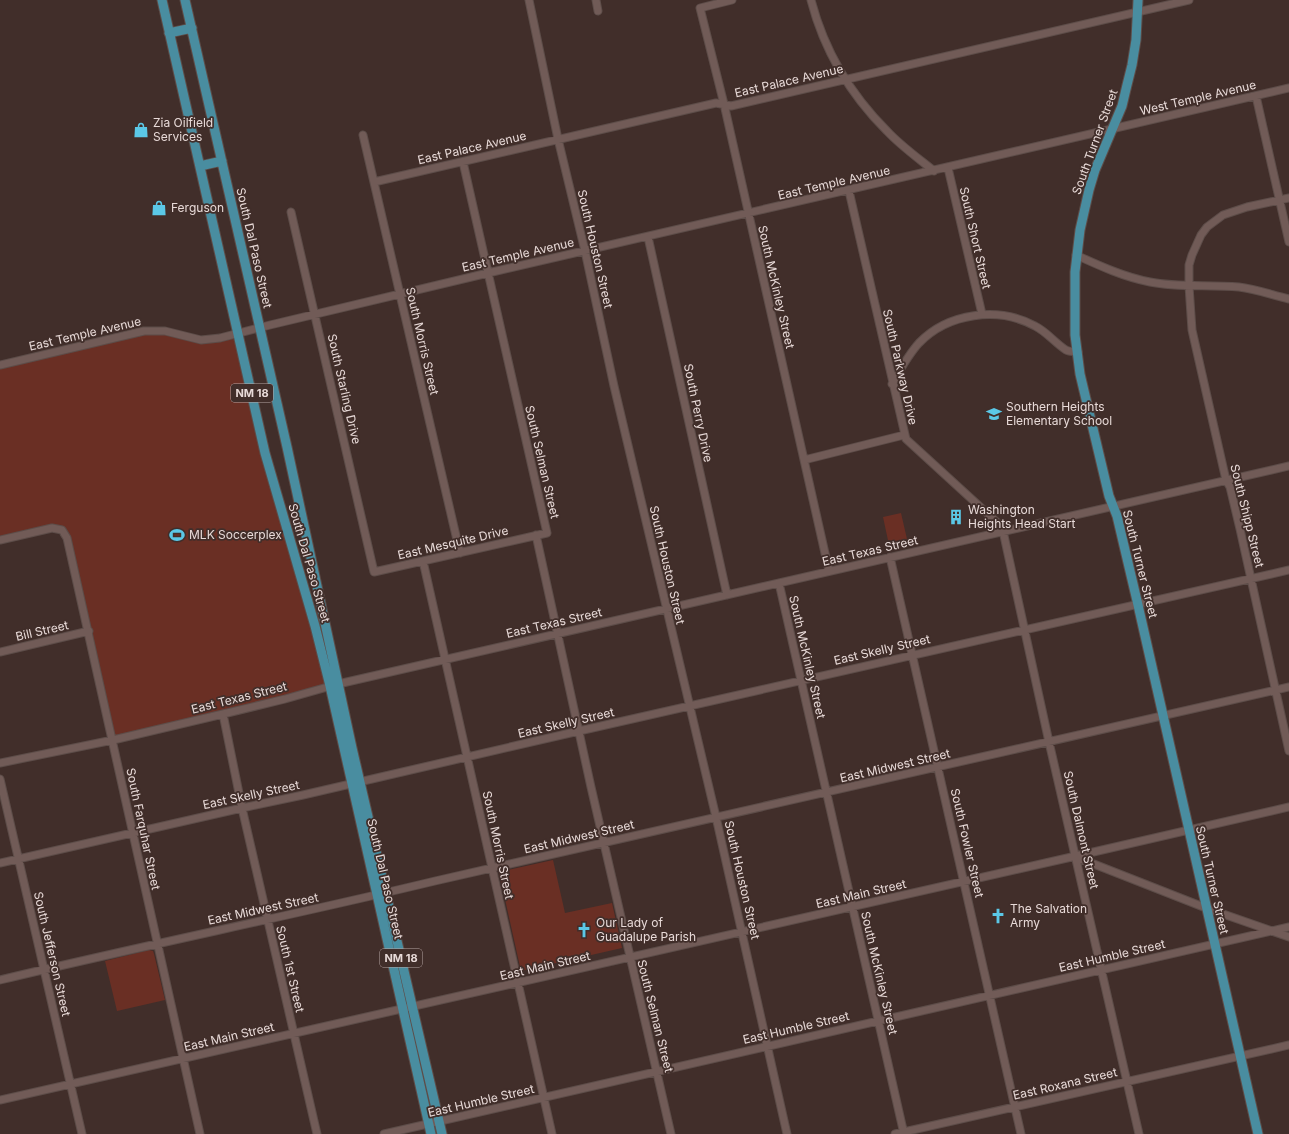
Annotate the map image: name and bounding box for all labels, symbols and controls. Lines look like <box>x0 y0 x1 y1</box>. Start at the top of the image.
street label: East Palace Avenue <box>733 61 845 100</box>
street label: West Temple Avenue <box>1138 77 1258 118</box>
street label: South Turner Street <box>1069 87 1121 196</box>
place label: Zia Oilfield Services <box>153 115 213 144</box>
shop icon: Zia Oilfield Services <box>132 121 150 139</box>
street label: East Palace Avenue <box>416 128 528 167</box>
street label: East Temple Avenue <box>776 162 891 203</box>
street label: South Short Street <box>956 185 995 290</box>
street label: South Dal Paso Street <box>233 186 276 310</box>
street label: South Houston Street <box>575 188 616 310</box>
shop icon: Ferguson <box>150 199 168 217</box>
place label: Ferguson <box>171 200 224 215</box>
street label: South McKinley Street <box>755 224 798 350</box>
street label: East Temple Avenue <box>460 234 575 275</box>
street label: South Morris Street <box>403 285 442 396</box>
street label: South Parkway Drive <box>880 308 921 426</box>
street label: East Temple Avenue <box>27 313 142 354</box>
street label: South Starling Drive <box>324 332 364 446</box>
street label: South Perry Drive <box>681 362 716 464</box>
road number: NM 18 <box>231 384 273 402</box>
place label: Southern Heights Elementary School <box>1006 399 1112 428</box>
street label: South Selman Street <box>522 404 563 520</box>
school or university icon: Southern Heights Elementary School <box>985 405 1003 423</box>
street label: South Shipp Street <box>1227 463 1268 569</box>
street label: South Dal Paso Street <box>285 502 334 624</box>
place label: Washington Heights Head Start <box>968 502 1075 531</box>
street label: South Houston Street <box>647 504 688 626</box>
building icon: Washington Heights Head Start <box>947 508 965 526</box>
street label: South Turner Street <box>1120 508 1161 620</box>
street label: East Mesquite Drive <box>396 522 510 563</box>
sports icon: MLK Soccerplex <box>168 526 186 544</box>
place label: MLK Soccerplex <box>189 527 282 542</box>
street label: East Texas Street <box>820 532 919 569</box>
street label: South McKinley Street <box>786 594 829 720</box>
street label: East Texas Street <box>504 604 603 641</box>
street label: Bill Street <box>14 617 70 644</box>
street label: East Skelly Street <box>832 631 932 668</box>
street label: East Texas Street <box>190 678 288 717</box>
street label: East Skelly Street <box>516 704 616 741</box>
street label: East Midwest Street <box>838 746 952 786</box>
street label: South Farquhar Street <box>123 767 164 891</box>
street label: South Dalmont Street <box>1061 769 1102 890</box>
street label: East Skelly Street <box>201 777 301 812</box>
street label: South Fowler Street <box>948 787 987 899</box>
street label: South Morris Street <box>480 789 517 900</box>
street label: South Dal Paso Street <box>364 817 407 941</box>
street label: East Midwest Street <box>522 817 636 857</box>
street label: South Houston Street <box>722 819 763 941</box>
street label: South Turner Street <box>1193 824 1232 936</box>
street label: East Main Street <box>814 876 908 911</box>
street label: East Midwest Street <box>206 889 320 928</box>
street label: South Jefferson Street <box>31 890 74 1018</box>
place label: The Salvation Army <box>1010 901 1087 930</box>
church icon: The Salvation Army <box>989 907 1007 925</box>
street label: South McKinley Street <box>858 910 901 1036</box>
place label: Our Lady of Guadalupe Parish <box>596 915 696 944</box>
church icon: Our Lady of Guadalupe Parish <box>575 921 593 939</box>
street label: South 1st Street <box>273 924 308 1014</box>
street label: East Humble Street <box>1057 936 1167 975</box>
street label: East Main Street <box>498 948 592 983</box>
road number: NM 18 <box>380 949 422 967</box>
street label: South Selman Street <box>634 958 677 1074</box>
street label: East Humble Street <box>741 1008 851 1047</box>
street label: East Main Street <box>182 1019 276 1054</box>
street label: East Roxana Street <box>1011 1064 1118 1103</box>
street label: East Humble Street <box>426 1081 536 1120</box>

